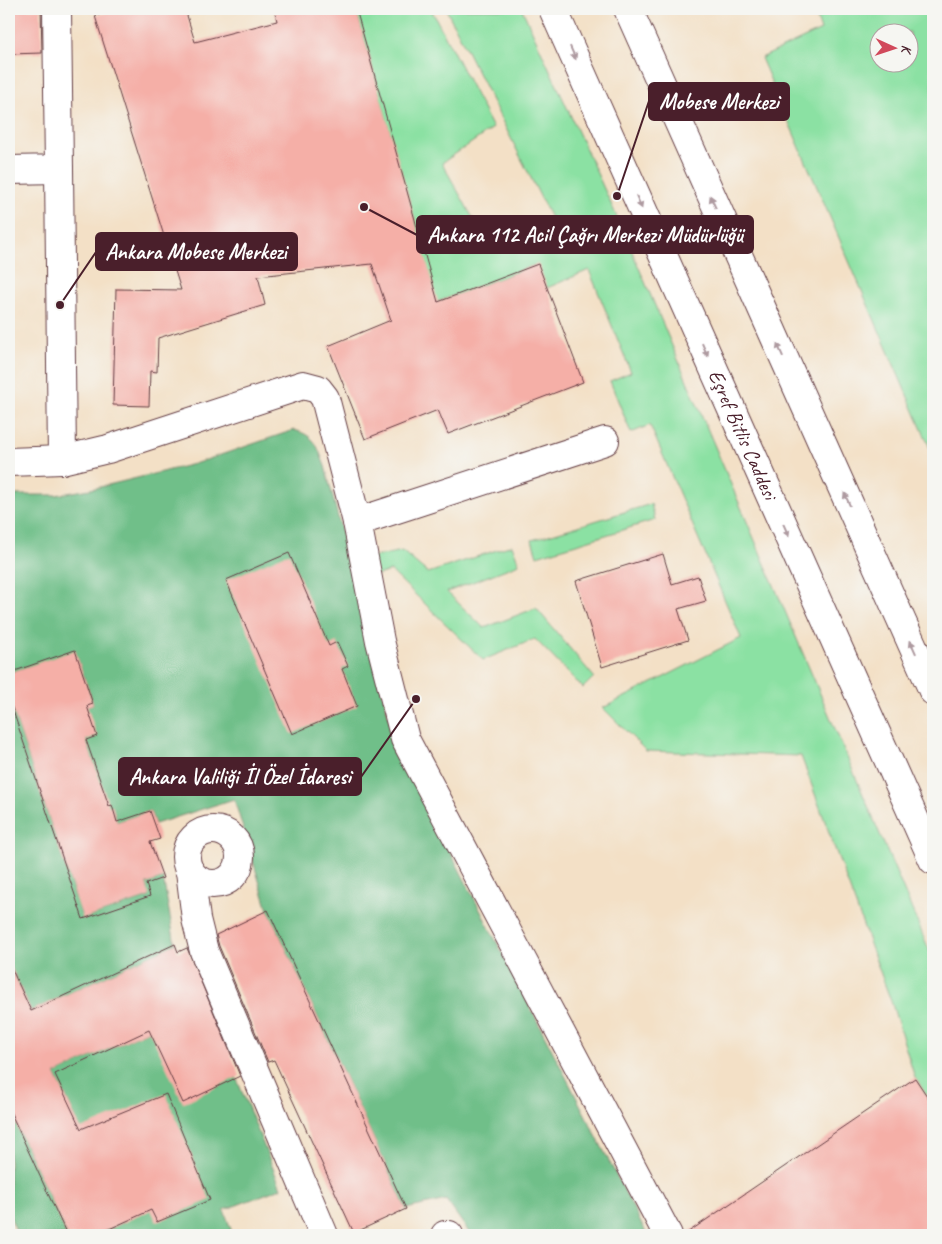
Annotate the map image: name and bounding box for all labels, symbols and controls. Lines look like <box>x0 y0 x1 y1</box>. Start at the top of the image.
north arrow <box>870 22 920 72</box>
text: K <box>898 45 915 56</box>
one-way arrow <box>569 46 577 60</box>
callout: Mobese Merkezi <box>649 83 789 120</box>
text: Mobese Merkezi <box>659 88 781 116</box>
one-way arrow <box>635 195 643 209</box>
one-way arrow <box>709 195 717 209</box>
callout: Ankara 112 Acil Çağrı Merkezi Müdürlüğü <box>417 216 753 253</box>
text: Ankara 112 Acil Çağrı Merkezi Müdürlüğü <box>427 221 746 249</box>
callout: Ankara Mobese Merkezi <box>96 233 297 270</box>
text: Ankara Mobese Merkezi <box>105 238 289 266</box>
one-way arrow <box>702 343 710 357</box>
one-way arrow <box>776 343 784 357</box>
street label: Eşref Bitlis Caddesi <box>703 366 784 506</box>
one-way arrow <box>842 492 850 506</box>
one-way arrow <box>782 523 790 537</box>
one-way arrow <box>909 640 917 654</box>
callout: Ankara Valiliği İl Özel İdaresi <box>119 758 361 795</box>
text: Ankara Valiliği İl Özel İdaresi <box>129 763 354 791</box>

